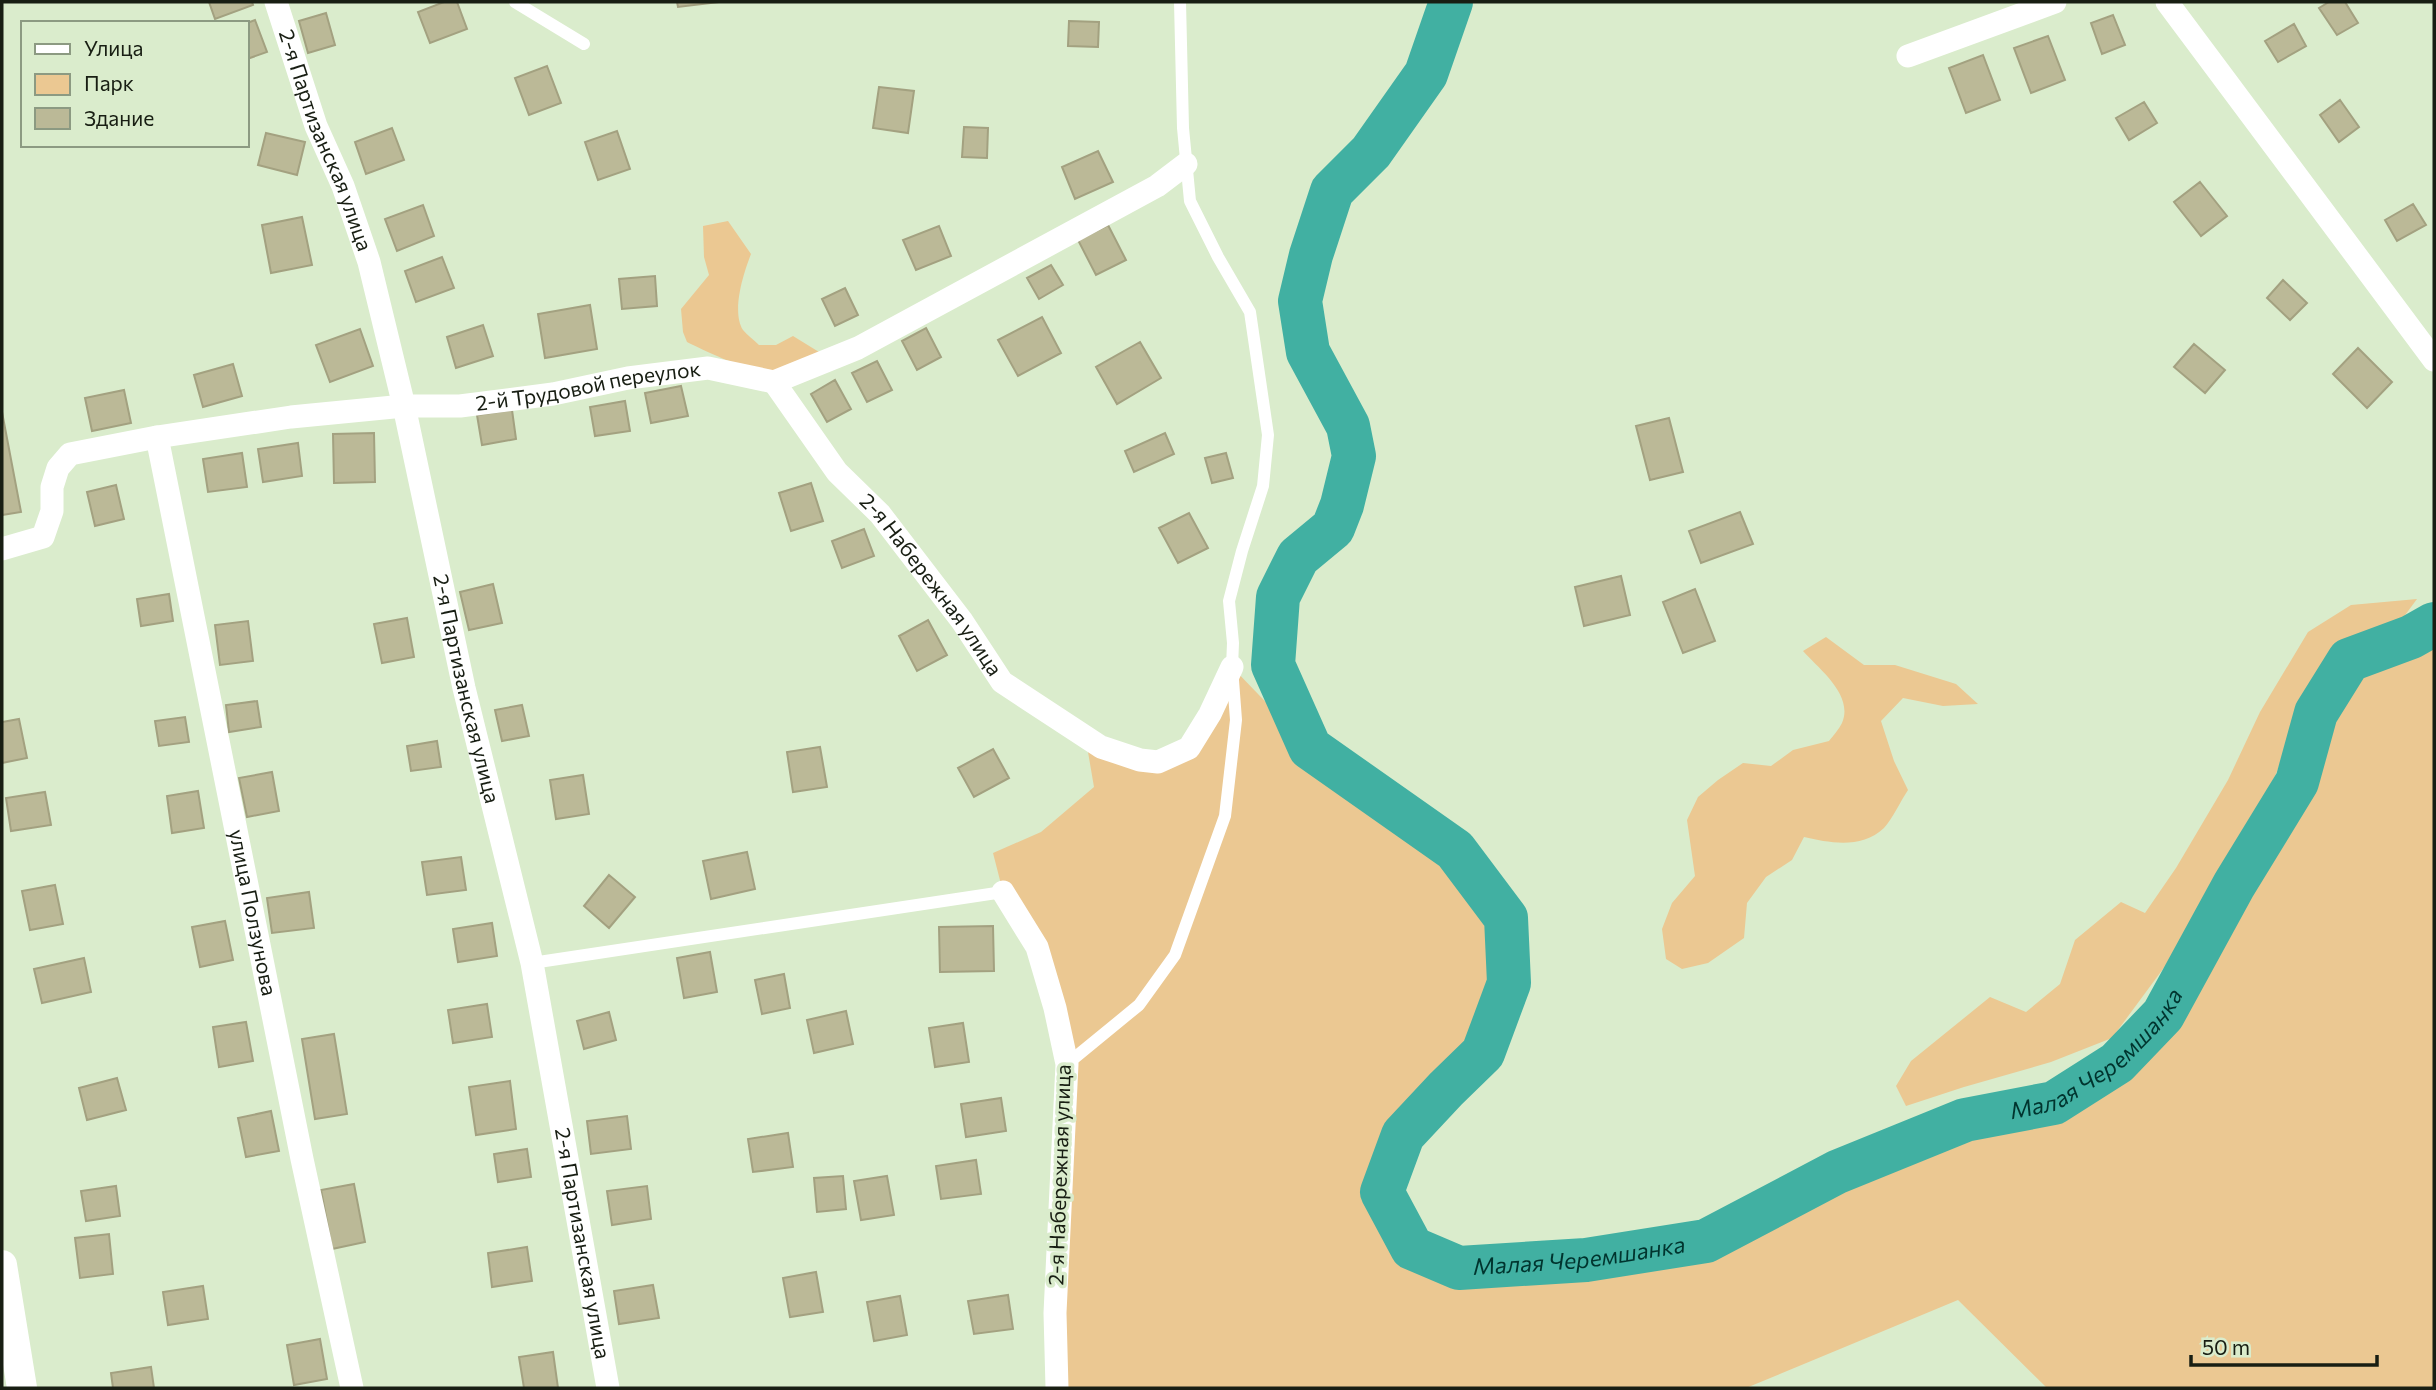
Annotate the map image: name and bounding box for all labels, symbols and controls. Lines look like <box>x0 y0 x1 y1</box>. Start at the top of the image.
legend <box>21 21 248 147</box>
street label: 2-я Партизанская улица <box>275 26 378 254</box>
text: Улица <box>84 35 143 60</box>
text: Парк <box>84 70 134 95</box>
text: Здание <box>84 105 154 130</box>
street label: 2-й Трудовой переулок <box>474 355 702 415</box>
street label: 2-я Набережная улица <box>855 487 1008 680</box>
street label: 2-я Партизанская улица <box>429 572 506 805</box>
street label: улица Ползунова <box>225 827 283 998</box>
water label: Малая Черемшанка <box>2007 983 2188 1124</box>
street label: 2-я Набережная улица <box>1042 1064 1075 1286</box>
street label: 2-я Партизанская улица <box>551 1126 617 1361</box>
water label: Малая Черемшанка <box>1472 1229 1687 1280</box>
scale bar <box>2191 1324 2376 1368</box>
text: 50 m <box>2202 1334 2250 1359</box>

